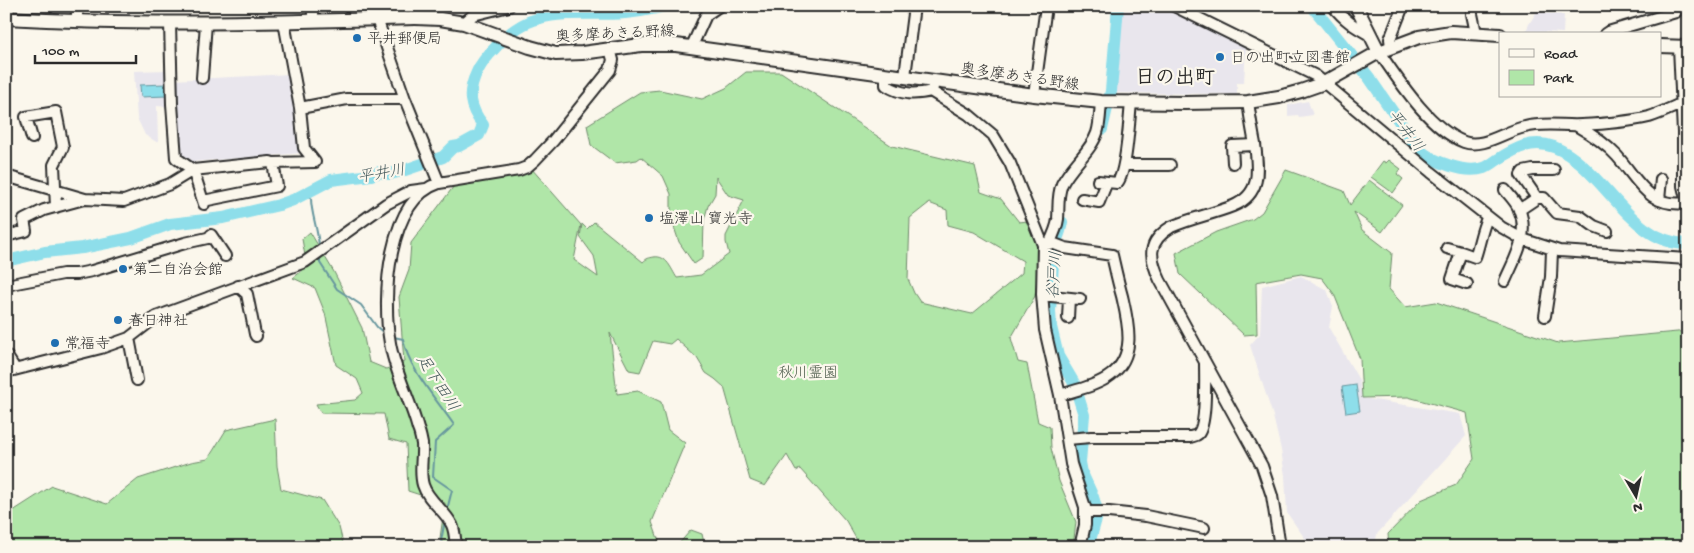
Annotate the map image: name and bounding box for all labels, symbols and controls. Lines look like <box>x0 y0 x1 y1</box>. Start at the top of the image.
street label: 奥多摩あきる野線 <box>555 22 675 47</box>
place label: 平井郵便局 <box>367 30 442 49</box>
scale bar <box>35 32 136 64</box>
marker: 平井郵便局 <box>351 32 363 44</box>
legend <box>1499 32 1662 98</box>
text: 100 m <box>41 43 80 61</box>
text: Road <box>1544 46 1578 64</box>
place label: 日の出町立図書館 <box>1230 49 1350 68</box>
marker: 日の出町立図書館 <box>1214 51 1226 63</box>
street label: 奥多摩あきる野線 <box>959 60 1080 95</box>
district label: 日の出町 <box>1135 66 1215 91</box>
text: Park <box>1543 70 1574 88</box>
water label: 平井川 <box>1382 107 1427 157</box>
water label: 平井川 <box>356 161 407 189</box>
place label: 塩澤山 寶光寺 <box>659 210 753 229</box>
marker: 塩澤山 寶光寺 <box>643 212 655 224</box>
water label: 谷戸川 <box>1044 251 1068 300</box>
place label: 第二自治会館 <box>133 261 223 280</box>
marker: 第二自治会館 <box>117 263 129 275</box>
place label: 春日神社 <box>128 312 188 331</box>
marker: 春日神社 <box>112 314 124 326</box>
place label: 常福寺 <box>65 335 110 354</box>
marker: 常福寺 <box>49 337 61 349</box>
water label: 足下田川 <box>411 351 462 416</box>
park label: 秋川霊園 <box>778 365 838 383</box>
north arrow <box>1612 470 1662 520</box>
text: N <box>1632 497 1643 515</box>

